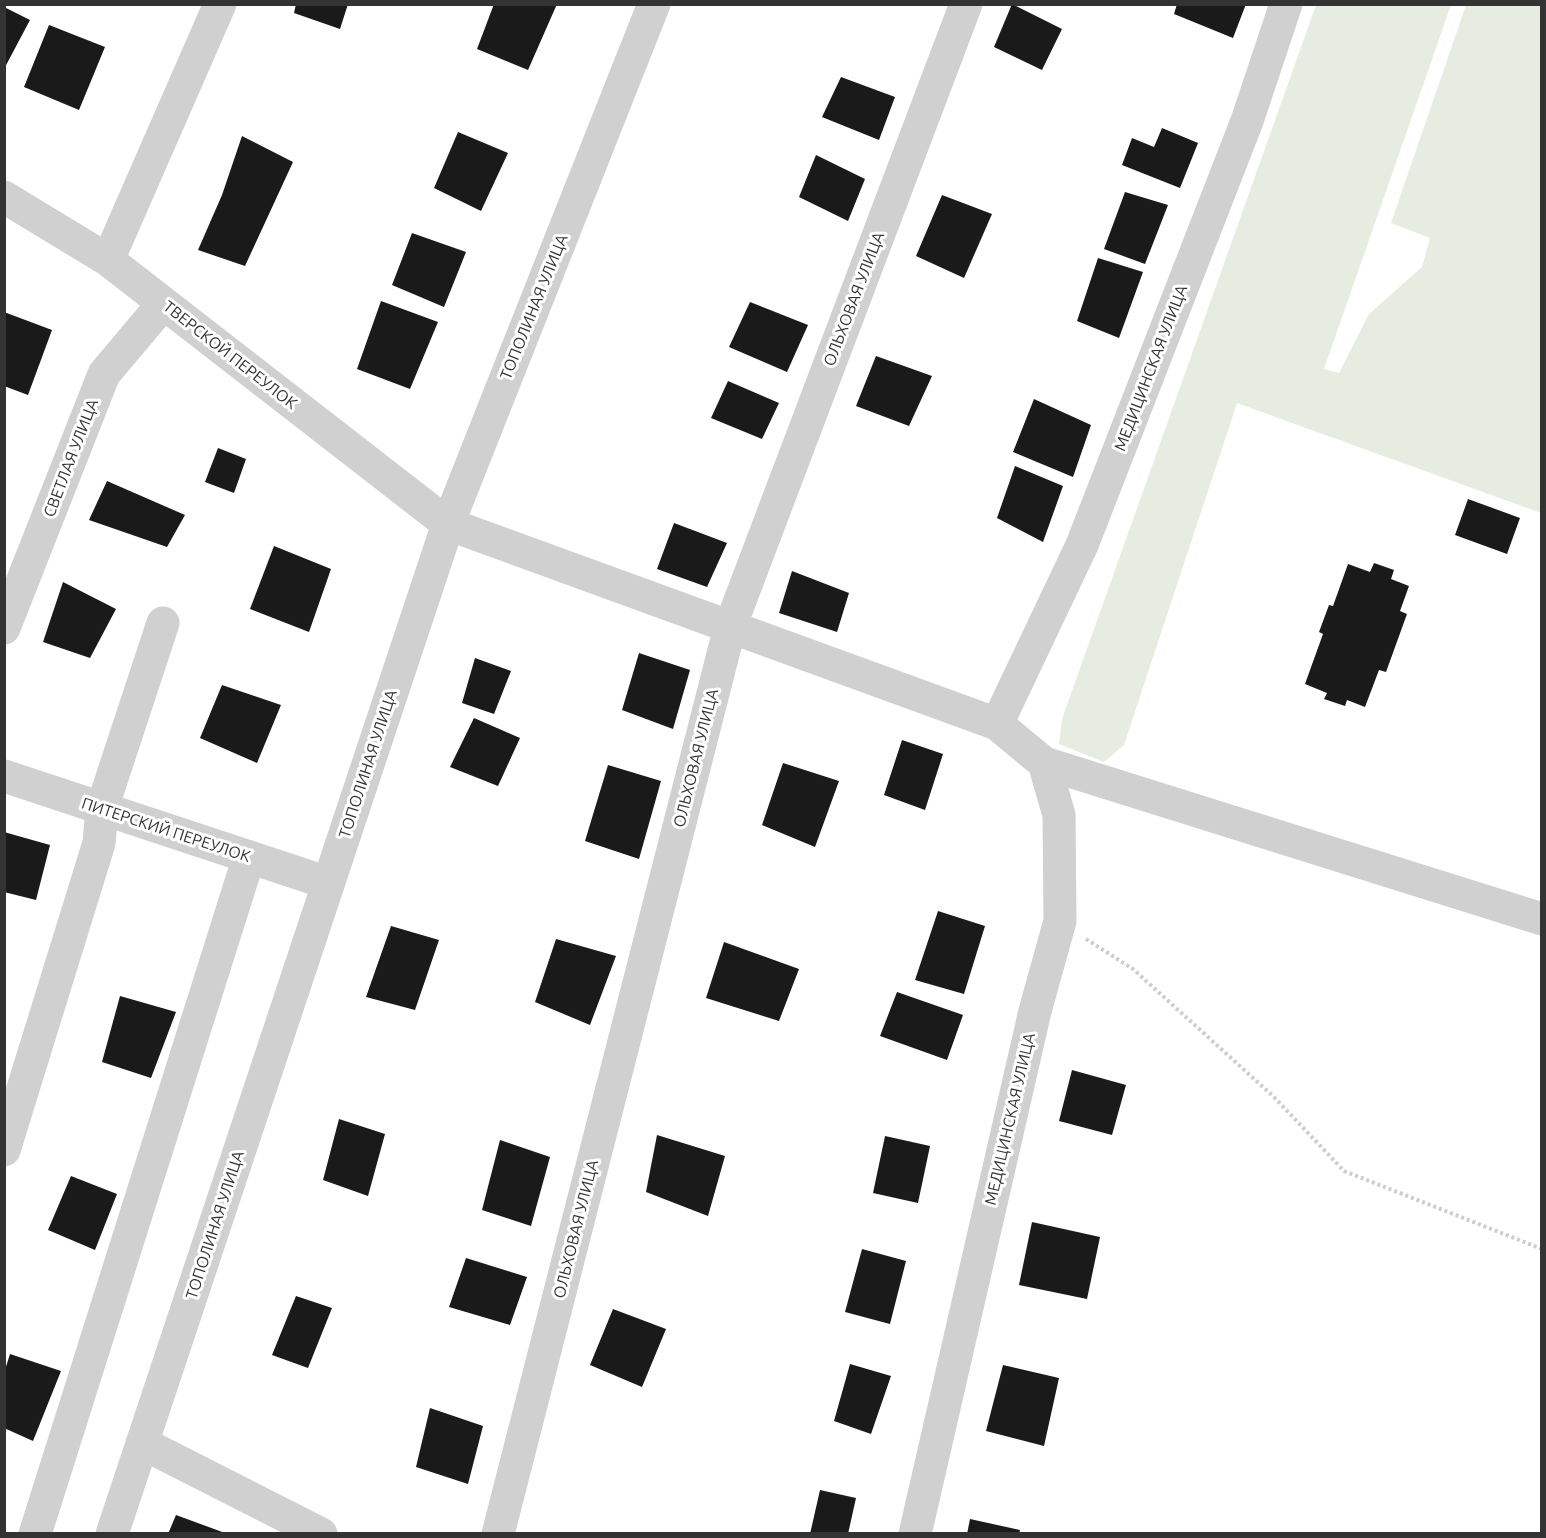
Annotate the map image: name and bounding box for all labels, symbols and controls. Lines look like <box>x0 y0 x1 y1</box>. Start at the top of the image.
street label: ОЛЬХОВАЯ УЛИЦА <box>820 229 888 369</box>
street label: ТОПОЛИНАЯ УЛИЦА <box>496 232 572 382</box>
street label: МЕДИЦИНСКАЯ УЛИЦА <box>1110 282 1192 454</box>
street label: ТВЕРСКОЙ ПЕРЕУЛОК <box>159 297 301 413</box>
street label: СВЕТЛАЯ УЛИЦА <box>40 396 102 520</box>
street label: ТОПОЛИНАЯ УЛИЦА <box>335 687 401 841</box>
street label: ОЛЬХОВАЯ УЛИЦА <box>669 687 723 829</box>
street label: ПИТЕРСКИЙ ПЕРЕУЛОК <box>79 794 253 866</box>
street label: МЕДИЦИНСКАЯ УЛИЦА <box>981 1031 1039 1207</box>
street label: ТОПОЛИНАЯ УЛИЦА <box>182 1148 248 1302</box>
street label: ОЛЬХОВАЯ УЛИЦА <box>549 1158 603 1300</box>

